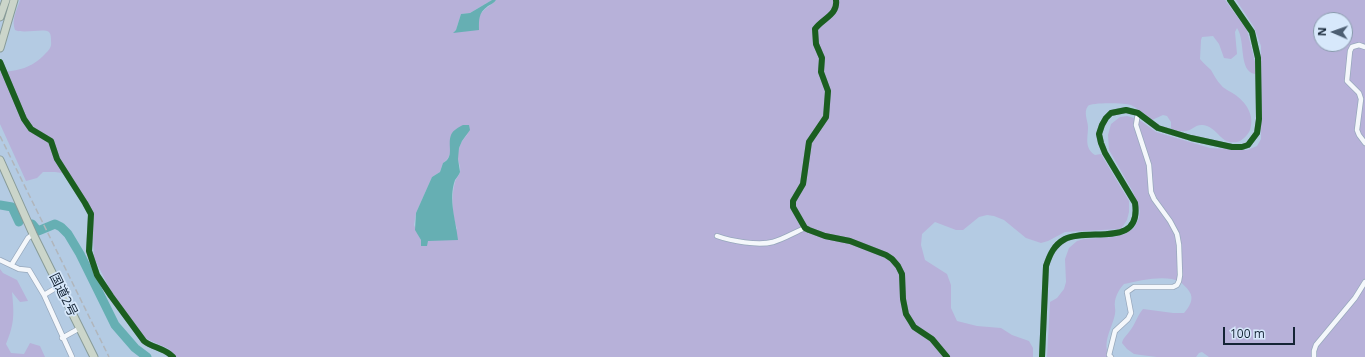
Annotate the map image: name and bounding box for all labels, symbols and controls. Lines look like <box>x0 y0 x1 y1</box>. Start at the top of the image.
north arrow <box>1313 12 1353 52</box>
text: N <box>1314 27 1329 36</box>
street label: 国道2号 <box>46 271 80 319</box>
scale bar <box>1225 319 1297 345</box>
text: 100 m <box>1230 325 1265 342</box>

